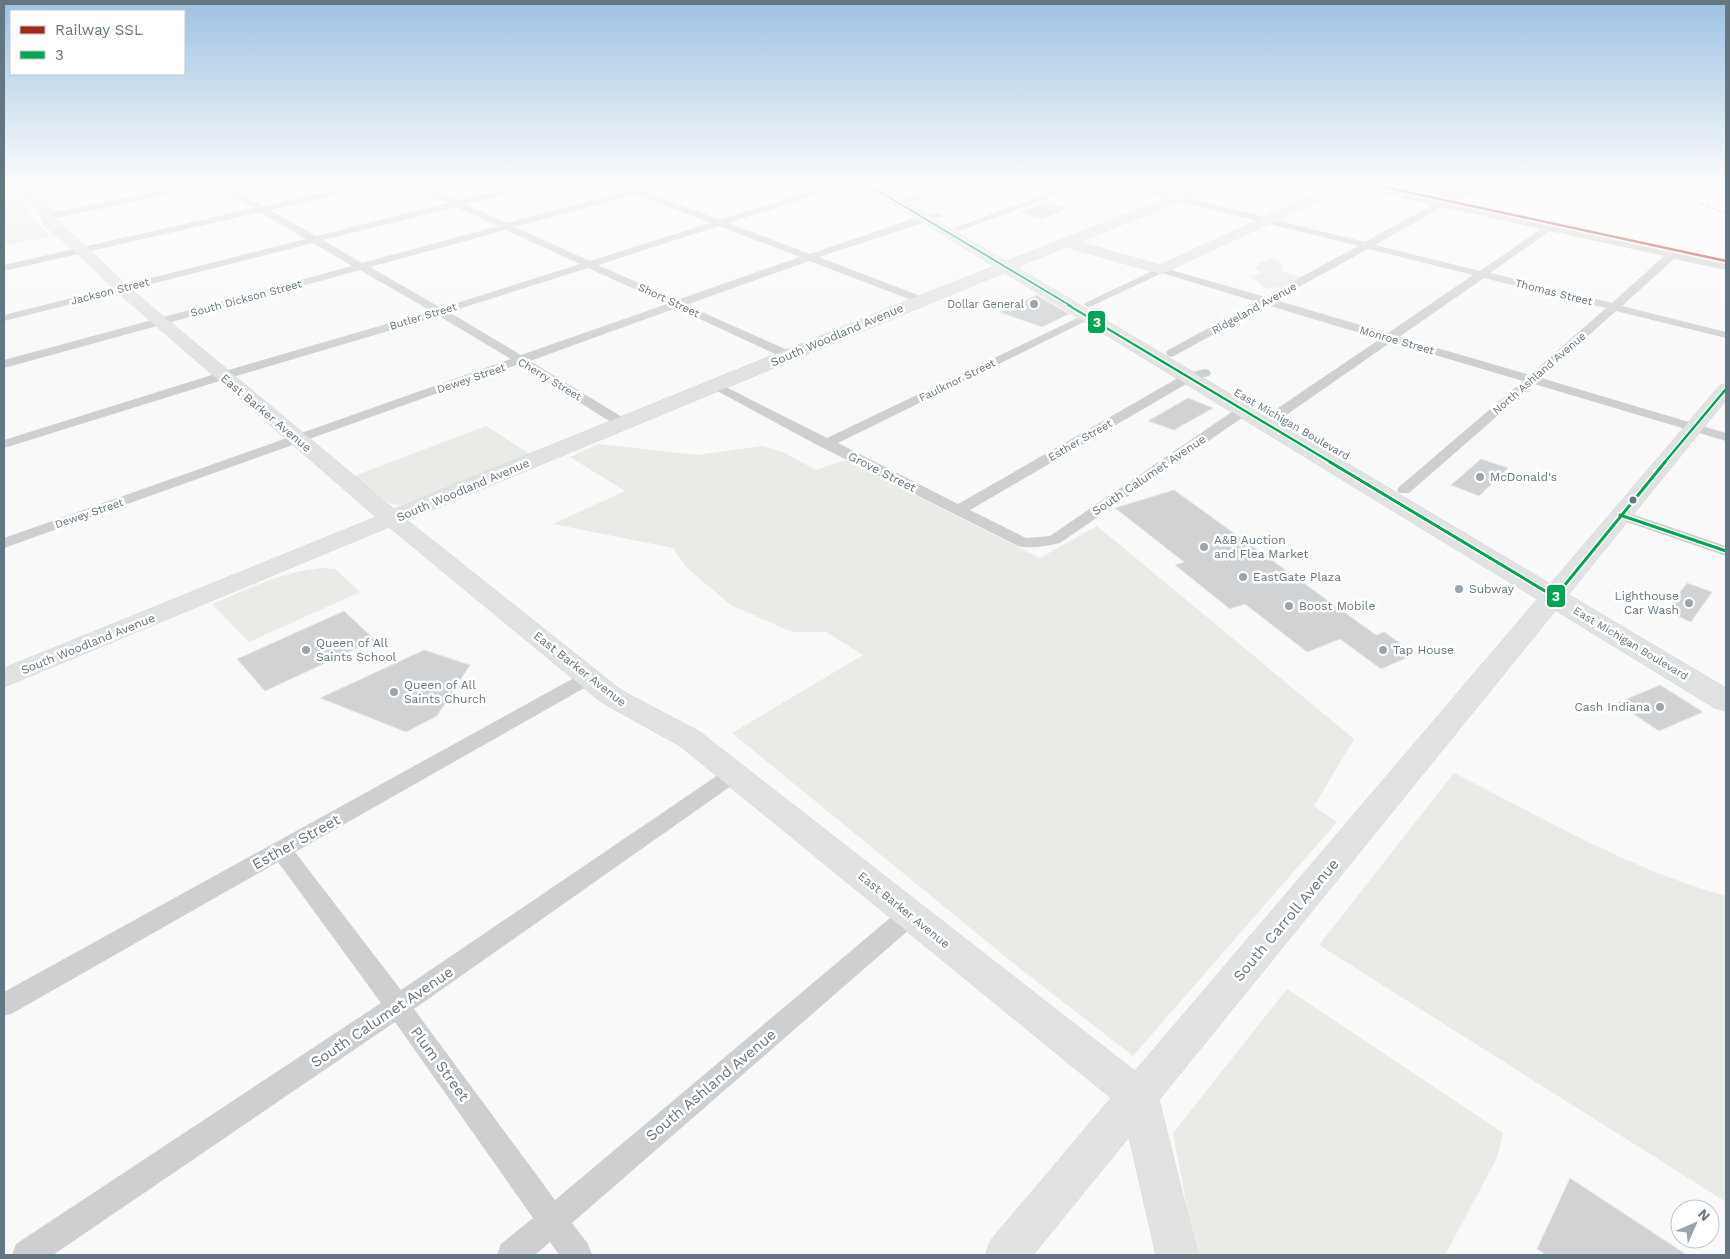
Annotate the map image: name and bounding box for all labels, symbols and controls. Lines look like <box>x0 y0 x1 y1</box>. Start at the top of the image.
legend <box>10 10 185 75</box>
text: Railway SSL <box>55 21 143 39</box>
text: 3 <box>55 46 64 64</box>
street label: Jackson Street <box>69 275 151 308</box>
street label: South Dickson Street <box>189 277 304 320</box>
street label: Thomas Street <box>1514 277 1594 308</box>
street label: Ridgeland Avenue <box>1210 280 1299 337</box>
street label: Short Street <box>636 281 702 320</box>
place label: Dollar General <box>947 298 1025 311</box>
marker: Dollar General <box>1028 298 1040 310</box>
street label: Butler Street <box>388 300 459 333</box>
street label: South Woodland Avenue <box>768 301 906 369</box>
line badge: 3 <box>1087 310 1106 334</box>
text: 3 <box>1093 314 1101 330</box>
street label: Monroe Street <box>1358 324 1436 357</box>
street label: North Ashland Avenue <box>1490 329 1588 417</box>
street label: Cherry Street <box>516 355 584 404</box>
street label: Faulknor Street <box>917 356 998 405</box>
street label: Dewey Street <box>435 361 507 396</box>
street label: East Barker Avenue <box>218 371 314 455</box>
street label: East Michigan Boulevard <box>1232 386 1352 463</box>
street label: Esther Street <box>1046 417 1115 464</box>
street label: South Calumet Avenue <box>1089 432 1209 518</box>
street label: Grove Street <box>846 449 918 495</box>
street label: South Woodland Avenue <box>394 456 532 524</box>
place label: McDonald's <box>1490 470 1557 484</box>
marker: McDonald's <box>1474 471 1486 483</box>
unlabelled marker <box>1628 495 1638 505</box>
street label: Dewey Street <box>53 496 125 531</box>
place label: A&B Auction and Flea Market <box>1214 533 1309 561</box>
marker: A&B Auction and Flea Market <box>1198 541 1210 553</box>
place label: EastGate Plaza <box>1253 570 1341 584</box>
marker: EastGate Plaza <box>1237 571 1249 583</box>
place label: Subway <box>1469 582 1515 596</box>
marker: Subway <box>1453 583 1465 595</box>
line badge: 3 <box>1546 584 1566 608</box>
text: 3 <box>1552 588 1560 604</box>
place label: Lighthouse Car Wash <box>1615 589 1679 617</box>
marker: Lighthouse Car Wash <box>1683 597 1695 609</box>
place label: Boost Mobile <box>1299 599 1375 613</box>
marker: Boost Mobile <box>1283 600 1295 612</box>
street label: East Michigan Boulevard <box>1571 604 1690 683</box>
street label: South Woodland Avenue <box>19 611 157 677</box>
street label: East Barker Avenue <box>531 629 629 710</box>
place label: Queen of All Saints School <box>316 636 397 664</box>
place label: Tap House <box>1393 643 1454 657</box>
marker: Queen of All Saints School <box>300 644 312 656</box>
marker: Tap House <box>1377 644 1389 656</box>
place label: Queen of All Saints Church <box>404 678 486 706</box>
marker: Queen of All Saints Church <box>388 686 400 698</box>
place label: Cash Indiana <box>1574 700 1650 714</box>
marker: Cash Indiana <box>1654 701 1666 713</box>
street label: Esther Street <box>249 810 344 874</box>
street label: South Carroll Avenue <box>1229 855 1343 985</box>
street label: East Barker Avenue <box>855 869 953 951</box>
street label: South Calumet Avenue <box>307 963 457 1071</box>
street label: Plum Street <box>407 1023 473 1105</box>
street label: South Ashland Avenue <box>642 1025 780 1145</box>
north arrow <box>1670 1199 1720 1249</box>
text: N <box>1695 1205 1714 1224</box>

